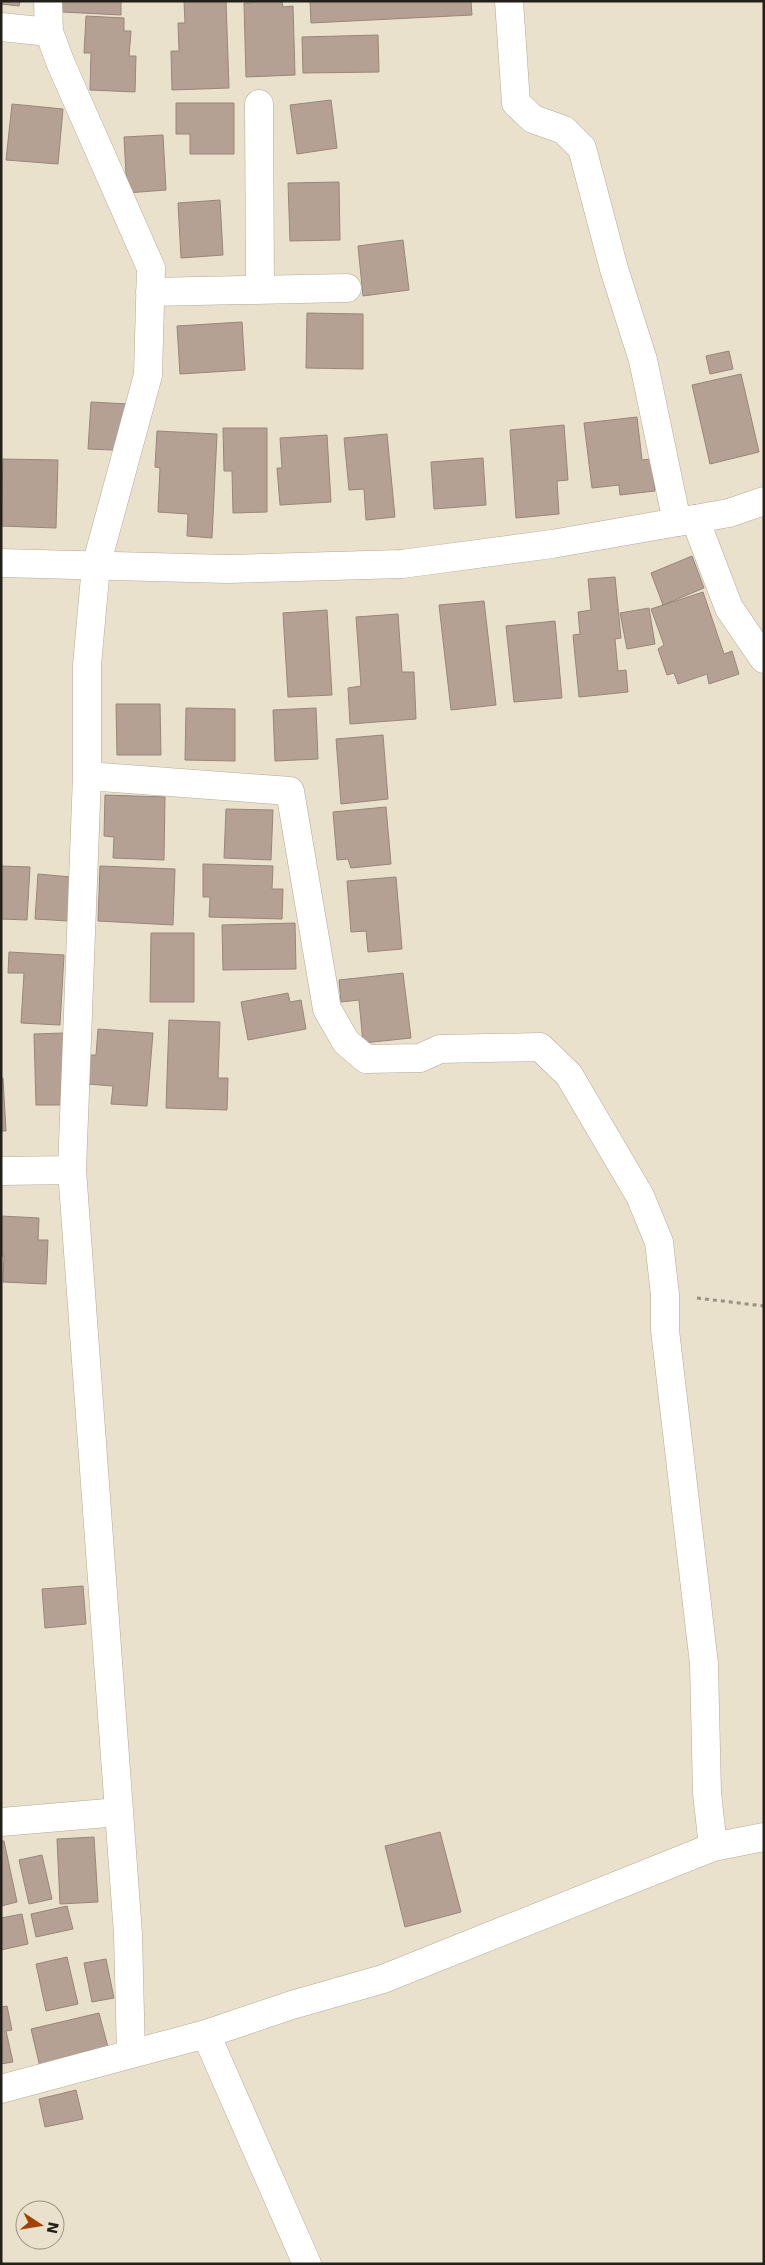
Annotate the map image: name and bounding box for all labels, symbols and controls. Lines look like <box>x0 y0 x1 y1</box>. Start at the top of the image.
north arrow <box>15 2200 65 2250</box>
text: N <box>44 2220 62 2235</box>

